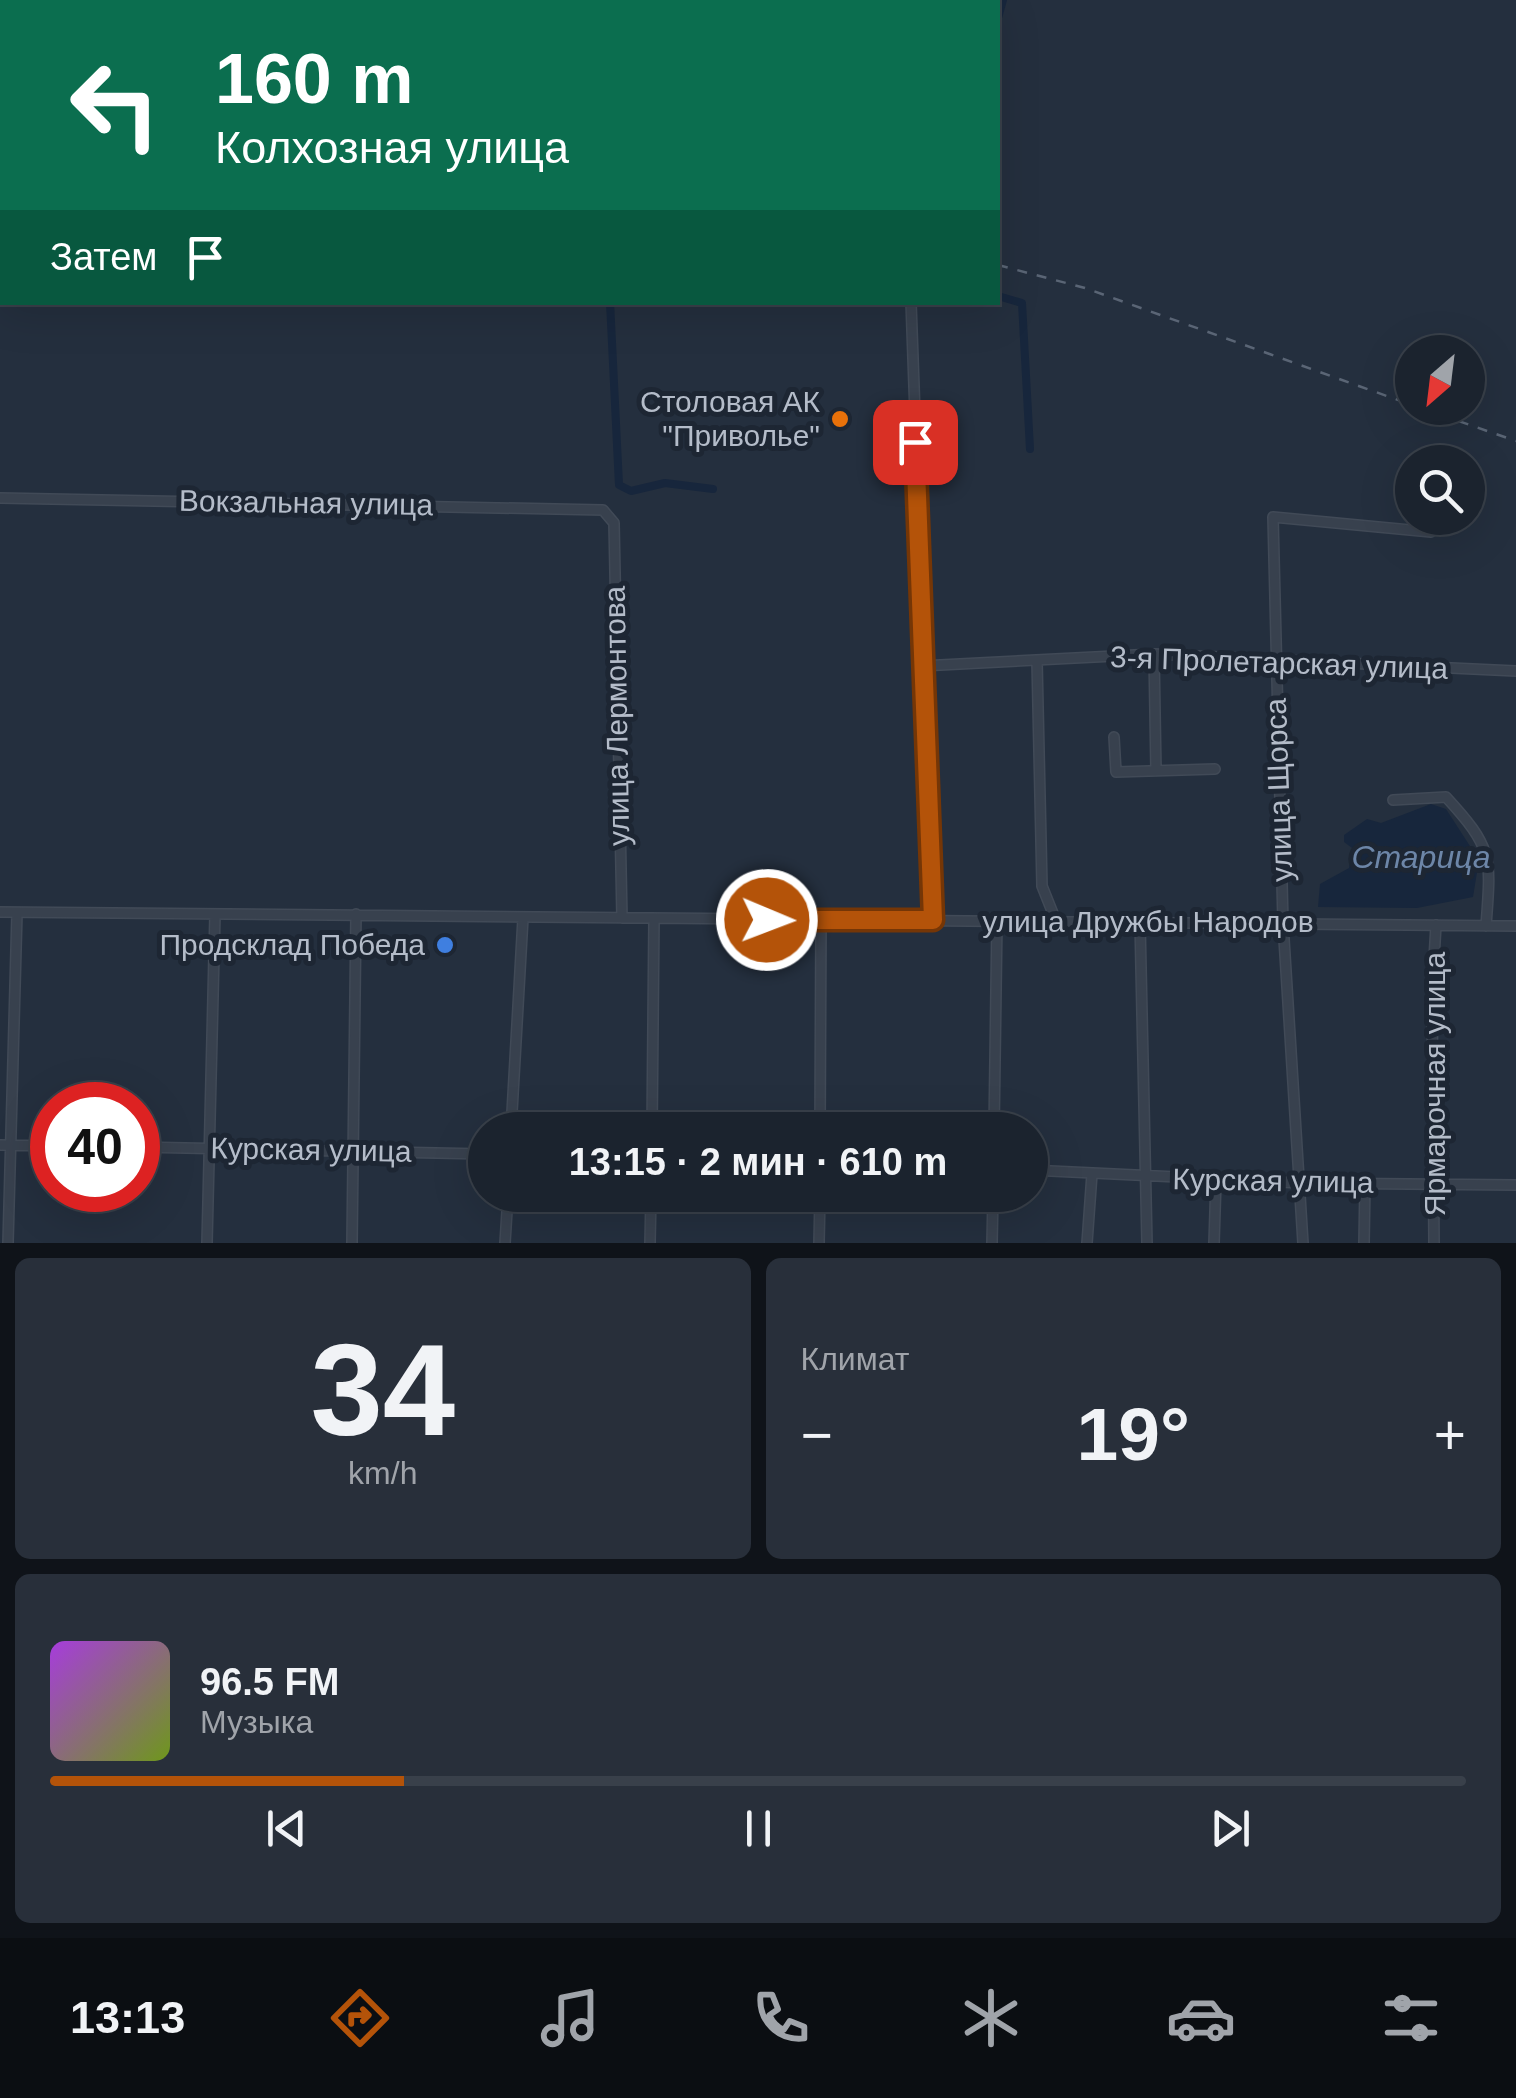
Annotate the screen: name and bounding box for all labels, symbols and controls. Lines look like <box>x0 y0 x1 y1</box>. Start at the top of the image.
icon: left <box>50 40 180 170</box>
text: 160 m <box>215 40 413 118</box>
text: Колхозная улица <box>215 122 569 173</box>
icon: arrive <box>178 230 233 285</box>
text: Затем <box>50 236 158 278</box>
north arrow <box>1395 335 1485 425</box>
map controls <box>1395 335 1485 535</box>
place label: Столовая АК "Приволье" <box>640 385 821 452</box>
pin <box>873 400 958 485</box>
marker: Столовая АК "Приволье" <box>829 408 851 430</box>
icon: arrive <box>888 415 943 470</box>
button: search <box>1395 445 1485 535</box>
street label: Вокзальная улица <box>179 484 434 521</box>
street label: улица Лермонтова <box>598 585 635 846</box>
street label: 3-я Пролетарская улица <box>1110 640 1449 685</box>
street label: улица Щорса <box>1259 697 1298 883</box>
water label: Старица <box>1351 839 1491 875</box>
position arrow <box>715 868 819 972</box>
street label: улица Дружбы Народов <box>982 905 1314 938</box>
place label: Продсклад Победа <box>159 928 425 961</box>
marker: Продсклад Победа <box>434 934 456 956</box>
street label: Ярмарочная улица <box>1418 952 1451 1216</box>
speed limit sign: 40 <box>30 1082 160 1212</box>
street label: Курская улица <box>210 1131 412 1168</box>
text: 13:15 · 2 мин · 610 m <box>569 1141 947 1183</box>
street label: Курская улица <box>1172 1162 1374 1199</box>
text: 34 <box>310 1317 455 1463</box>
text: Климат <box>801 1341 909 1377</box>
text: 19° <box>1077 1392 1190 1476</box>
text: − <box>801 1404 833 1466</box>
text: + <box>1434 1404 1466 1466</box>
text: km/h <box>348 1455 417 1491</box>
text: 96.5 FM <box>200 1661 339 1703</box>
text: Музыка <box>200 1704 313 1740</box>
icon: previous <box>259 1801 314 1856</box>
icon: pause <box>731 1801 786 1856</box>
icon: next <box>1203 1801 1258 1856</box>
icon: directions <box>325 1983 395 2053</box>
icon: music <box>535 1983 605 2053</box>
icon: phone <box>746 1983 816 2053</box>
icon: climate <box>956 1983 1026 2053</box>
icon: car <box>1166 1983 1236 2053</box>
icon: filters <box>1376 1983 1446 2053</box>
text: 13:13 <box>70 1992 185 2043</box>

